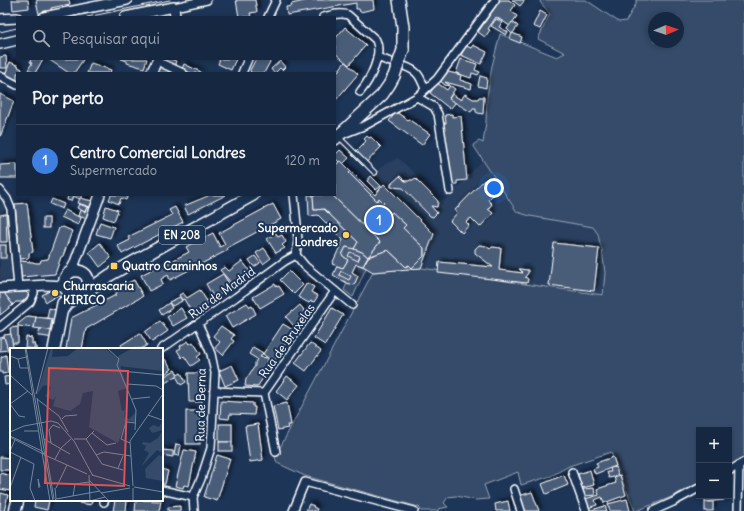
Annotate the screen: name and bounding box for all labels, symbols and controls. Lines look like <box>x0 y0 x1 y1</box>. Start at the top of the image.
north arrow <box>648 12 684 48</box>
search box <box>16 16 336 60</box>
icon: search <box>30 27 52 49</box>
text: Pesquisar aqui <box>62 29 160 48</box>
text: Por perto <box>32 87 103 109</box>
text: Centro Comercial Londres <box>70 143 246 162</box>
text: 1 <box>42 152 48 169</box>
text: 120 m <box>285 152 320 169</box>
text: Supermercado <box>70 162 157 179</box>
your location <box>484 178 504 198</box>
pin: 1 <box>366 205 392 235</box>
place label: Supermercado Londres <box>258 220 339 249</box>
road number: EN 208 <box>159 226 205 244</box>
marker: Supermercado Londres <box>341 230 351 240</box>
place label: Quatro Caminhos <box>122 258 218 273</box>
marker: Quatro Caminhos <box>109 261 119 271</box>
street label: Rua de Madrid <box>185 263 258 322</box>
place label: Churrascaria KIRICO <box>63 278 134 307</box>
marker: Churrascaria KIRICO <box>50 288 60 298</box>
street label: Rua de Bruxelas <box>255 301 318 381</box>
inset map <box>10 348 163 501</box>
street label: Rua de Berna <box>192 368 209 442</box>
map controls <box>696 427 732 499</box>
button: + <box>696 427 732 463</box>
button: − <box>696 463 732 499</box>

